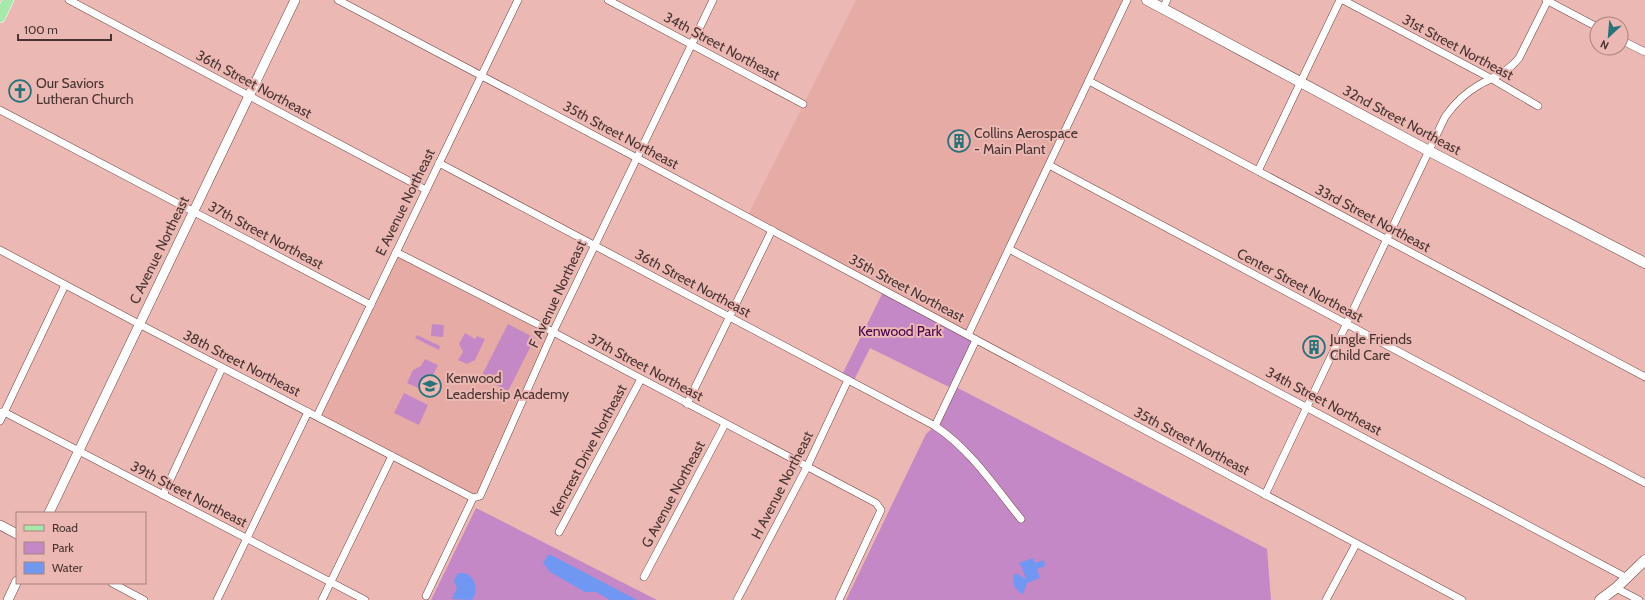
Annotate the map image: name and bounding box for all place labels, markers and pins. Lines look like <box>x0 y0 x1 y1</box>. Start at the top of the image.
place label: Our Saviors Lutheran Church <box>36 74 133 108</box>
church icon: Our Saviors Lutheran Church <box>7 78 33 104</box>
place label: Collins Aerospace - Main Plant <box>974 124 1078 158</box>
building icon: Collins Aerospace - Main Plant <box>946 128 972 154</box>
place label: Jungle Friends Child Care <box>1329 330 1412 364</box>
building icon: Jungle Friends Child Care <box>1301 334 1327 360</box>
place label: Kenwood Leadership Academy <box>446 369 569 403</box>
school or university icon: Kenwood Leadership Academy <box>417 373 443 399</box>

